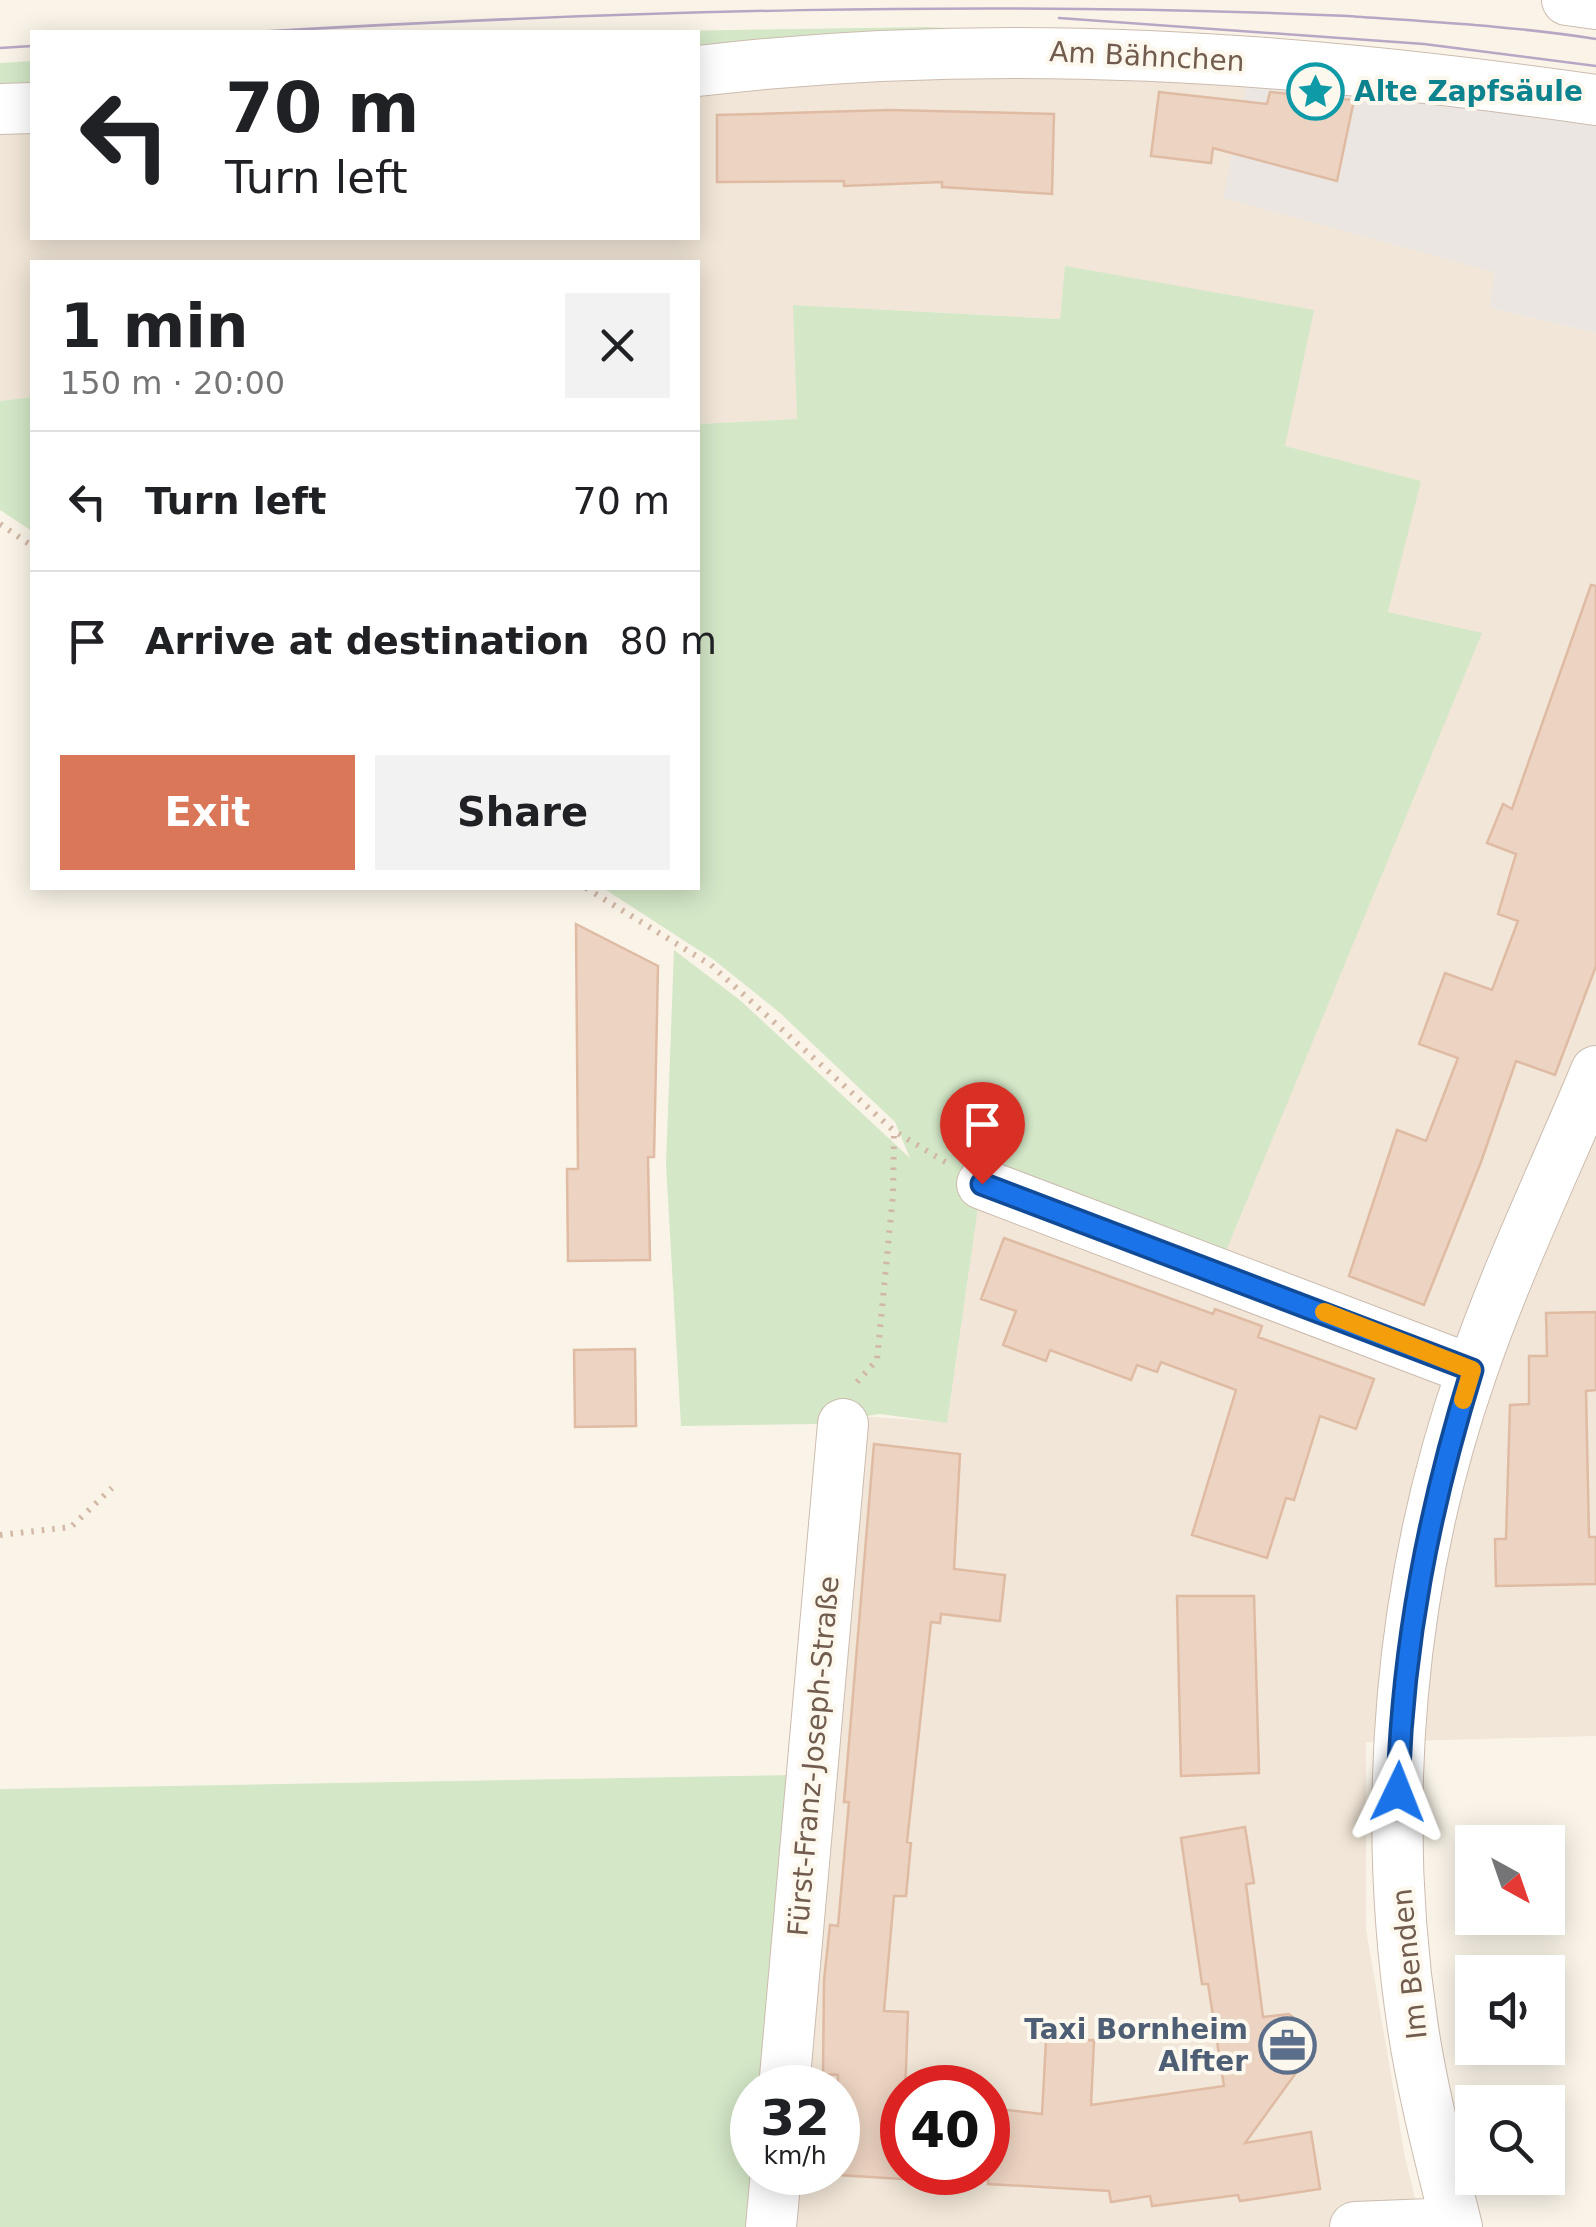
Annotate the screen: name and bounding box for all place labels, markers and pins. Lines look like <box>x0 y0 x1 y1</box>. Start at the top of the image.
place icon: Alte Zapfsäule <box>1285 61 1345 121</box>
place label: Alte Zapfsäule <box>1354 75 1583 108</box>
pin <box>940 1082 1025 1185</box>
place label: Taxi Bornheim Alfter <box>1024 2013 1248 2078</box>
office icon: Taxi Bornheim Alfter <box>1257 2015 1317 2075</box>

